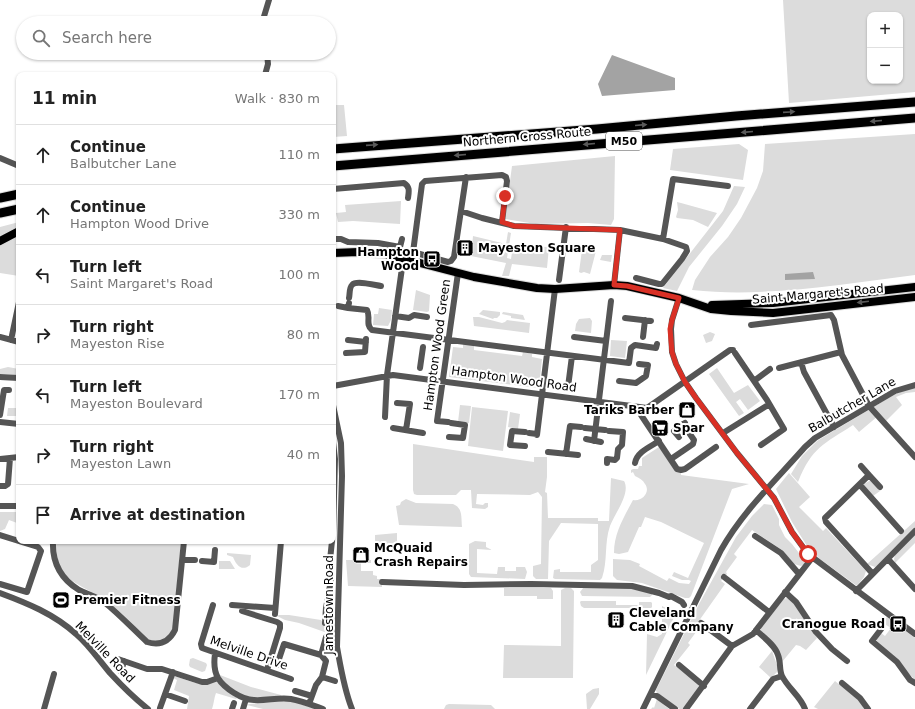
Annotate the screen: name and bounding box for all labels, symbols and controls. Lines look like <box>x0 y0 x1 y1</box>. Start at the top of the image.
map controls <box>867 12 903 84</box>
button: + <box>867 12 903 48</box>
search box <box>16 16 336 60</box>
icon: search <box>30 27 52 49</box>
text: Search here <box>62 29 152 47</box>
button: − <box>867 48 903 84</box>
text: 11 min <box>32 88 97 108</box>
text: Walk · 830 m <box>235 91 320 106</box>
one-way arrow <box>783 108 795 115</box>
one-way arrow <box>870 117 882 124</box>
one-way arrow <box>635 121 647 128</box>
street label: Northern Cross Route <box>462 124 592 150</box>
one-way arrow <box>741 128 753 135</box>
road number: M50 <box>606 132 642 150</box>
text: Continue <box>70 138 146 156</box>
one-way arrow <box>583 141 595 148</box>
one-way arrow <box>366 142 378 149</box>
icon: ahead <box>32 144 54 166</box>
text: 110 m <box>278 147 320 162</box>
one-way arrow <box>454 152 466 159</box>
text: Balbutcher Lane <box>70 156 176 171</box>
route end <box>496 187 514 205</box>
text: Continue <box>70 198 146 216</box>
icon: ahead <box>32 204 54 226</box>
text: 330 m <box>278 207 320 222</box>
text: Hampton Wood Drive <box>70 216 209 231</box>
building icon: Mayeston Square <box>455 238 475 258</box>
place label: Mayeston Square <box>478 241 595 255</box>
place label: Hampton Wood <box>357 245 419 273</box>
bus stop icon: Hampton Wood <box>422 249 442 269</box>
text: Turn left <box>70 258 142 276</box>
icon: left <box>32 264 54 286</box>
text: 100 m <box>278 267 320 282</box>
text: Saint Margaret's Road <box>70 276 213 291</box>
street label: Hampton Wood Green <box>421 278 453 412</box>
street label: Saint Margaret's Road <box>752 281 884 307</box>
one-way arrow <box>857 299 869 306</box>
text: Turn right <box>70 318 154 336</box>
icon: right <box>32 324 54 346</box>
text: 80 m <box>287 327 320 342</box>
text: Mayeston Rise <box>70 336 165 351</box>
street label: Hampton Wood Road <box>450 363 578 395</box>
street label: Balbutcher Lane <box>806 374 898 436</box>
text: Turn left <box>70 378 142 396</box>
icon: left <box>32 384 54 406</box>
text: 170 m <box>278 387 320 402</box>
text: Mayeston Boulevard <box>70 396 203 411</box>
shop icon: Tariks Barber <box>677 400 697 420</box>
place label: Tariks Barber <box>584 403 674 417</box>
supermarket icon: Spar <box>650 418 670 438</box>
place label: Spar <box>673 421 704 435</box>
text: Turn right <box>70 438 154 456</box>
icon: right <box>32 444 54 466</box>
text: 40 m <box>287 447 320 462</box>
text: Mayeston Lawn <box>70 456 171 471</box>
icon: arrive <box>32 504 54 526</box>
text: Arrive at destination <box>70 506 245 524</box>
place label: McQuaid Crash Repairs <box>374 541 468 569</box>
shop icon: McQuaid Crash Repairs <box>351 545 371 565</box>
route start <box>799 545 817 563</box>
street label: Jamestown Road <box>322 555 336 656</box>
sports icon: Premier Fitness <box>51 590 71 610</box>
place label: Premier Fitness <box>74 593 181 607</box>
place label: Cleveland Cable Company <box>629 606 734 634</box>
building icon: Cleveland Cable Company <box>606 610 626 630</box>
bus stop icon: Cranogue Road <box>888 614 908 634</box>
place label: Cranogue Road <box>782 617 885 631</box>
street label: Melville Road <box>72 619 138 685</box>
street label: Melville Drive <box>208 633 290 673</box>

